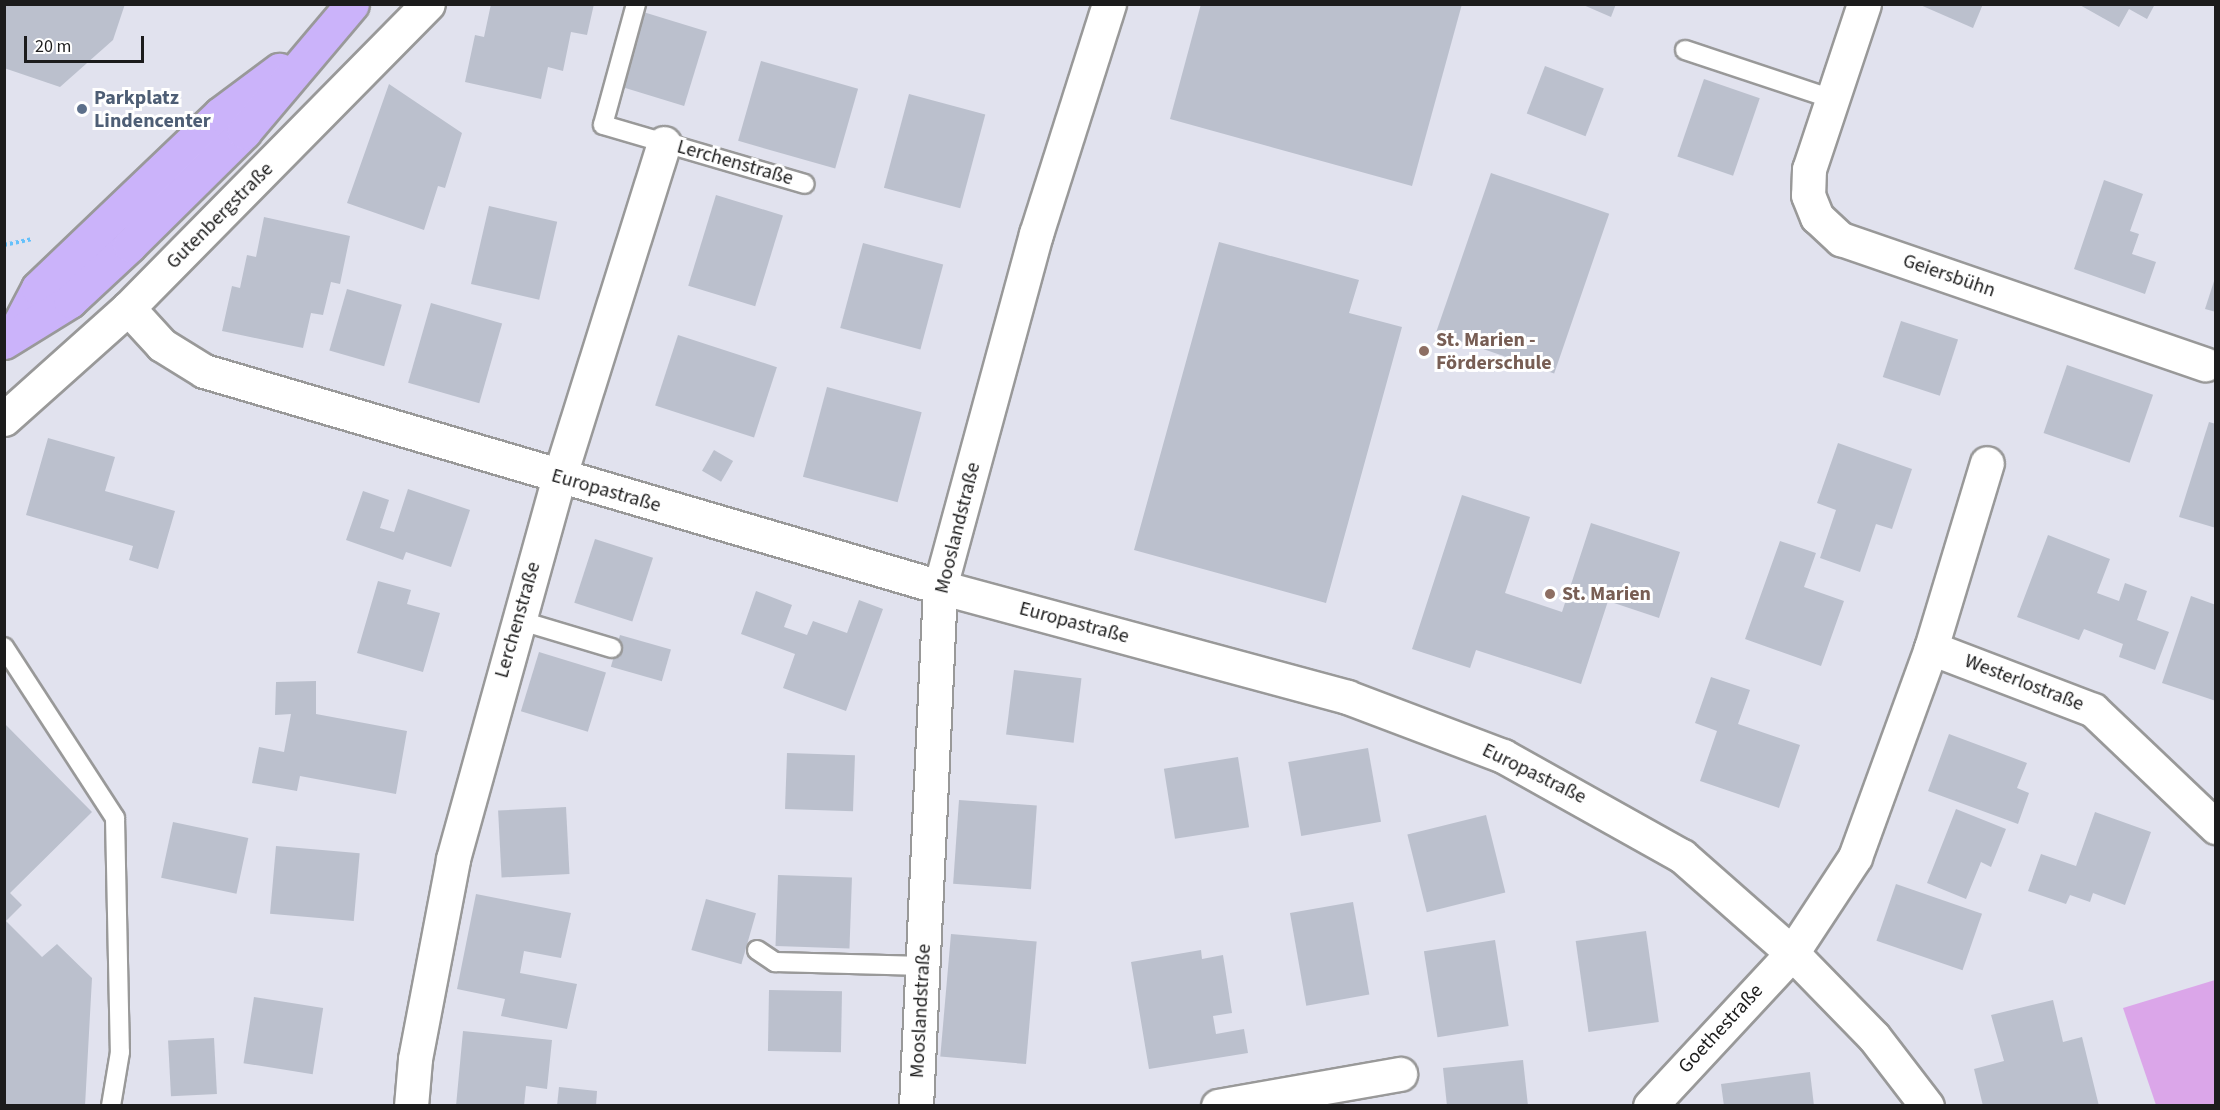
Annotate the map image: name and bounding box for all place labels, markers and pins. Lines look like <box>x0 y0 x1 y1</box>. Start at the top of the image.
place label: Parkplatz Lindencenter <box>94 86 211 133</box>
marker: Parkplatz Lindencenter <box>75 102 89 116</box>
place label: St. Marien - Förderschule <box>1436 328 1552 375</box>
marker: St. Marien - Förderschule <box>1417 344 1431 358</box>
place label: St. Marien <box>1562 582 1651 606</box>
marker: St. Marien <box>1543 587 1557 601</box>

